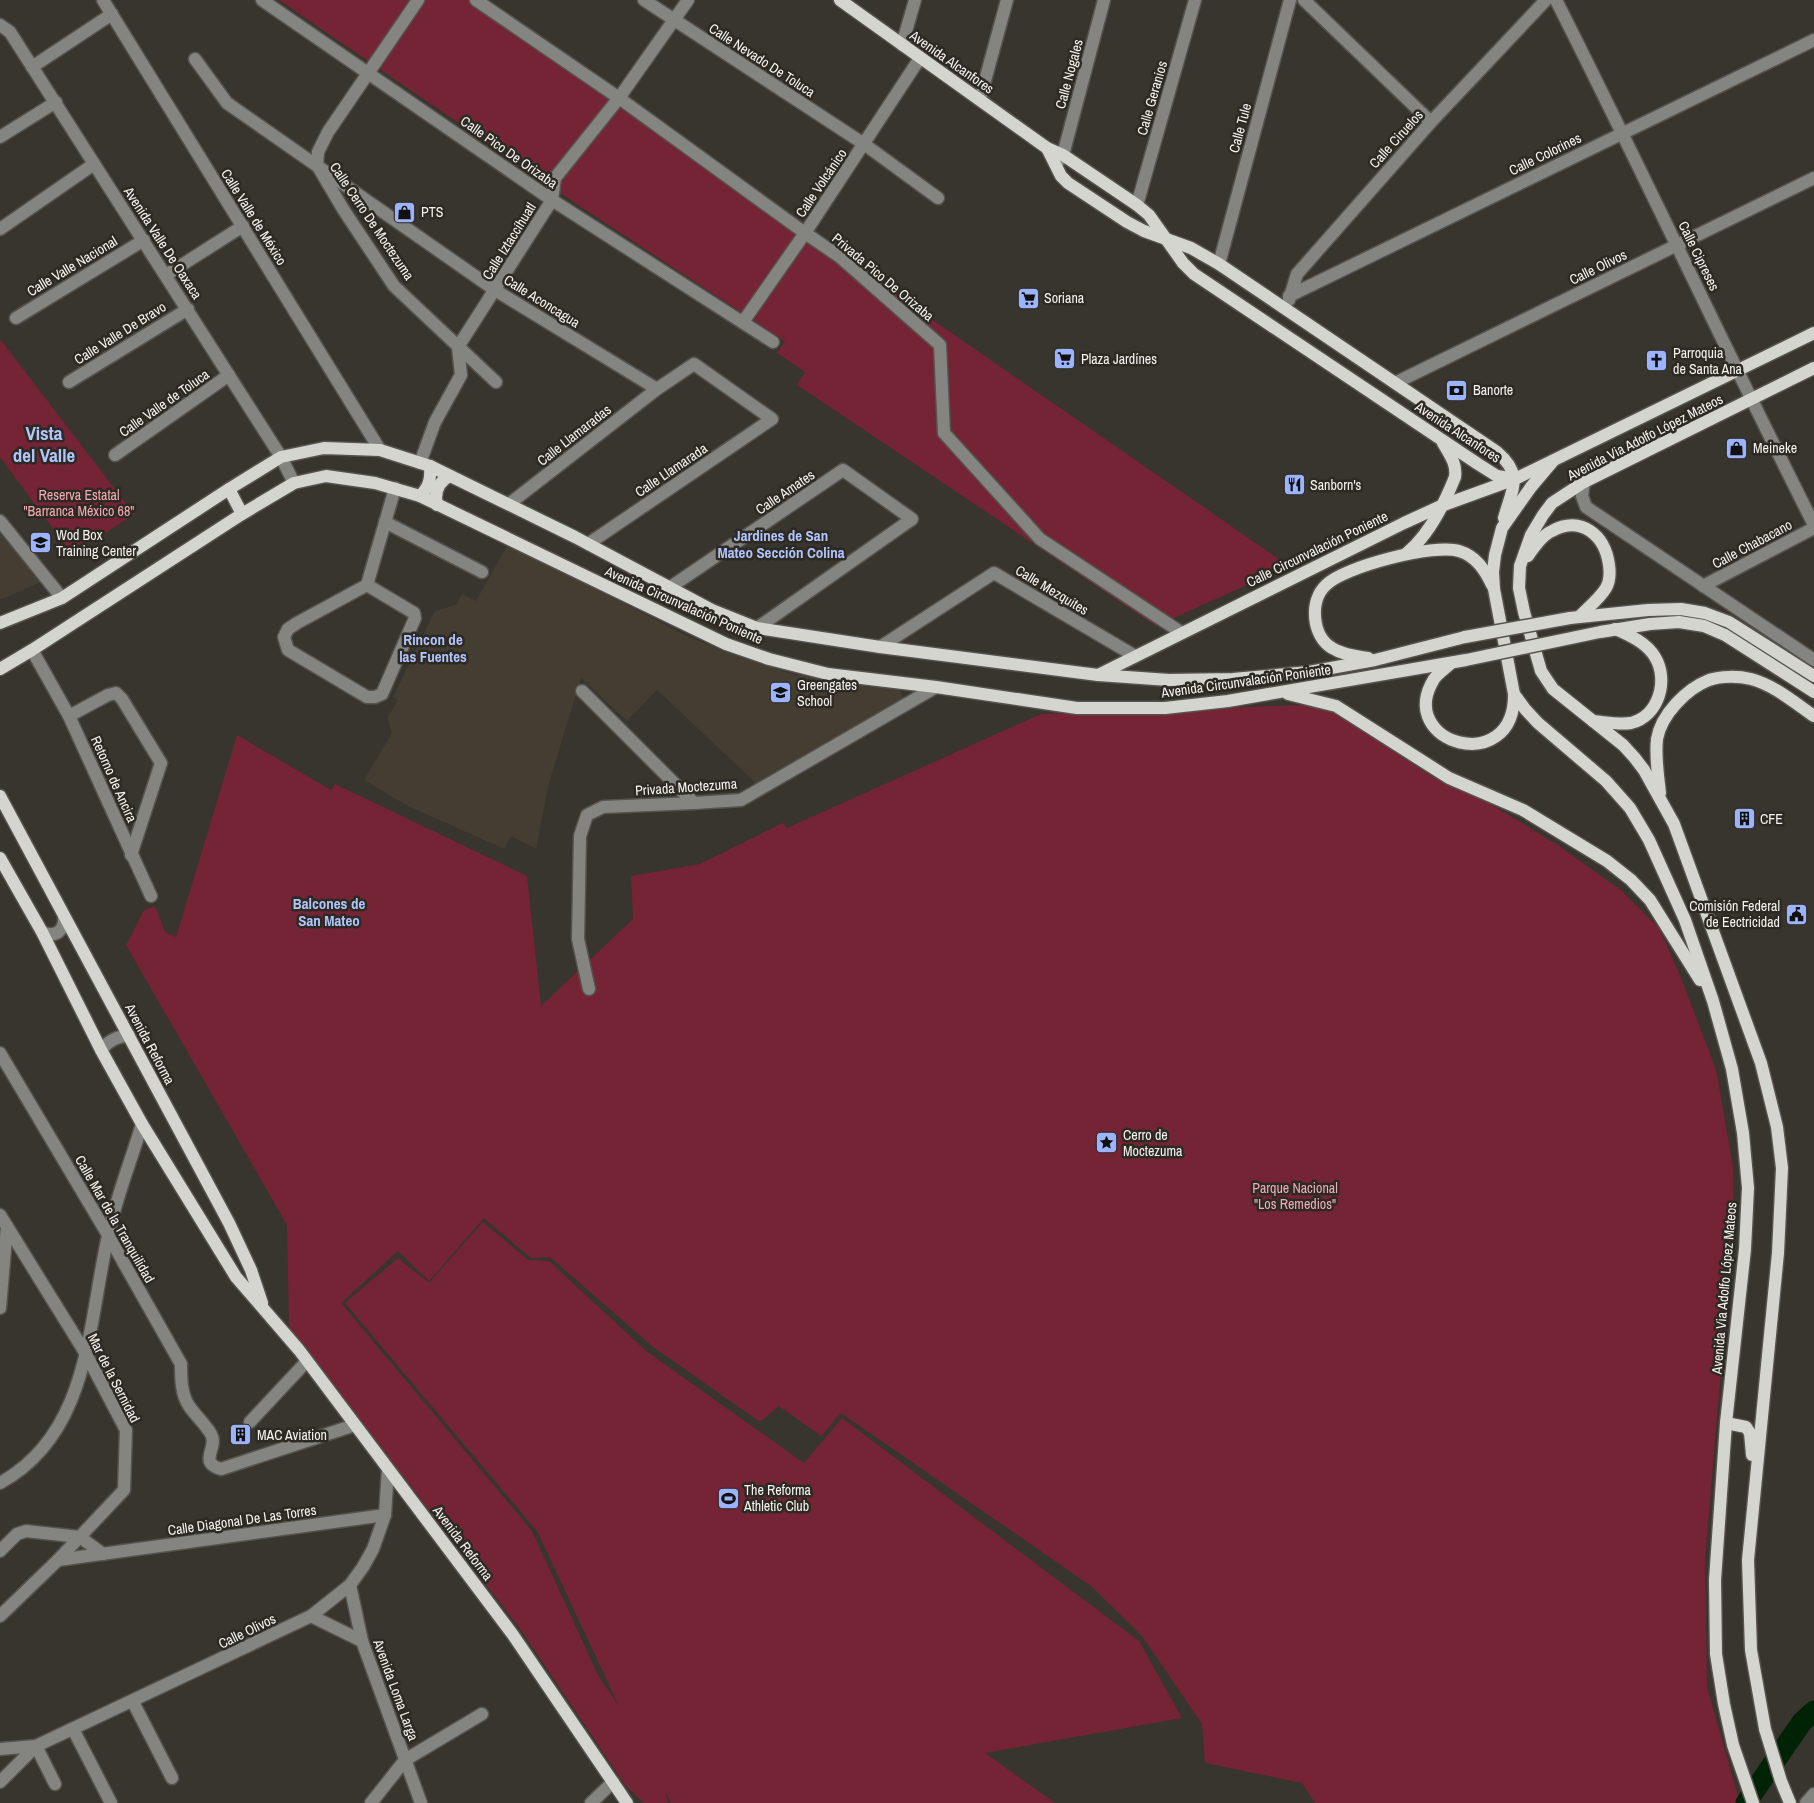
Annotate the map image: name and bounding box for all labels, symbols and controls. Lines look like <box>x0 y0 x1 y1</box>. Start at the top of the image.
street label: Calle Nevado De Toluca <box>706 19 819 101</box>
street label: Avenida Alcanfores <box>906 26 998 98</box>
street label: Calle Nogales <box>1051 37 1087 111</box>
street label: Calle Geranios <box>1133 58 1171 137</box>
street label: Calle Tule <box>1225 101 1255 155</box>
street label: Calle Ciruelos <box>1365 106 1427 172</box>
street label: Calle Pico De Orizaba <box>457 112 561 192</box>
street label: Calle Colorines <box>1506 129 1584 179</box>
street label: Calle Volcánico <box>791 145 851 221</box>
street label: Calle Cerro De Moctezuma <box>326 159 419 284</box>
street label: Calle Valle de México <box>217 166 291 268</box>
street label: Avenida Valle De Oaxaca <box>119 183 206 303</box>
street label: Calle Iztaccíhuatl <box>478 199 540 283</box>
shop icon: PTS <box>393 200 417 224</box>
place label: PTS <box>421 203 444 221</box>
street label: Calle Cipreses <box>1674 218 1724 294</box>
street label: Privada Pico De Orizaba <box>828 229 938 325</box>
street label: Calle Valle Nacional <box>23 232 121 300</box>
street label: Calle Olivos <box>1566 245 1630 289</box>
street label: Calle Aconcagua <box>501 271 584 332</box>
supermarket icon: Soriana <box>1016 286 1040 310</box>
place label: Soriana <box>1044 289 1085 307</box>
street label: Calle Valle De Bravo <box>71 298 169 368</box>
place label: Parroquia de Santa Ana <box>1673 344 1743 378</box>
supermarket icon: Plaza Jardínes <box>1053 347 1077 371</box>
church icon: Parroquia de Santa Ana <box>1645 349 1669 373</box>
place label: Plaza Jardínes <box>1081 350 1157 368</box>
street label: Calle Valle de Toluca <box>115 365 213 441</box>
bank icon: Banorte <box>1445 378 1469 402</box>
place label: Banorte <box>1473 381 1513 399</box>
street label: Avenida Via Adolfo López Mateos <box>1563 390 1726 485</box>
street label: Avenida Alcanfores <box>1411 397 1505 467</box>
street label: Calle Llamaradas <box>533 400 615 470</box>
district label: Vista del Valle <box>13 420 76 468</box>
shop icon: Meineke <box>1725 436 1749 460</box>
street label: Calle Llamarada <box>631 439 711 501</box>
place label: Meineke <box>1753 439 1797 457</box>
street label: Calle Amates <box>752 465 818 518</box>
restaurant icon: Sanborn's <box>1282 473 1306 497</box>
place label: Sanborn's <box>1310 476 1362 494</box>
park label: Reserva Estatal "Barranca México 68" <box>24 486 134 520</box>
street label: Calle Circunvalación Poniente <box>1243 507 1391 591</box>
street label: Calle Chabacano <box>1709 515 1795 573</box>
district label: Jardines de San Mateo Sección Colina <box>717 525 845 563</box>
place label: Wod Box Training Center <box>56 526 136 560</box>
school or university icon: Wod Box Training Center <box>28 531 52 555</box>
street label: Calle Mezquites <box>1012 561 1092 619</box>
street label: Avenida Circunvalación Poniente <box>601 562 766 648</box>
district label: Rincon de las Fuentes <box>399 629 467 667</box>
street label: Avenida Circunvalación Poniente <box>1159 660 1332 702</box>
place label: Greengates School <box>797 676 857 710</box>
school or university icon: Greengates School <box>769 681 793 705</box>
street label: Retorno de Ancira <box>87 733 141 825</box>
street label: Privada Moctezuma <box>634 774 738 800</box>
building icon: CFE <box>1732 807 1756 831</box>
place label: CFE <box>1760 810 1783 828</box>
district label: Balcones de San Mateo <box>293 893 365 931</box>
place label: Comisión Federal de Eectricidad <box>1689 897 1780 931</box>
public building icon: Comisión Federal de Eectricidad <box>1784 902 1808 926</box>
street label: Avenida Reforma <box>121 1000 179 1088</box>
place label: Cerro de Moctezuma <box>1123 1126 1183 1160</box>
place icon: Cerro de Moctezuma <box>1095 1131 1119 1155</box>
street label: Calle Mar de la Tranquilidad <box>71 1152 159 1286</box>
park label: Parque Nacional "Los Remedios" <box>1252 1179 1338 1213</box>
street label: Avenida Via Adolfo López Mateos <box>1707 1201 1741 1376</box>
street label: Mar de la Sernidad <box>84 1330 144 1426</box>
building icon: MAC Aviation <box>229 1423 253 1447</box>
place label: MAC Aviation <box>257 1426 327 1444</box>
place label: The Reforma Athletic Club <box>743 1481 812 1515</box>
sports icon: The Reforma Athletic Club <box>716 1486 740 1510</box>
street label: Calle Diagonal De Las Torres <box>167 1501 318 1539</box>
street label: Avenida Reforma <box>428 1501 497 1585</box>
street label: Calle Olivos <box>215 1609 279 1653</box>
street label: Avenida Loma Larga <box>369 1636 423 1744</box>

